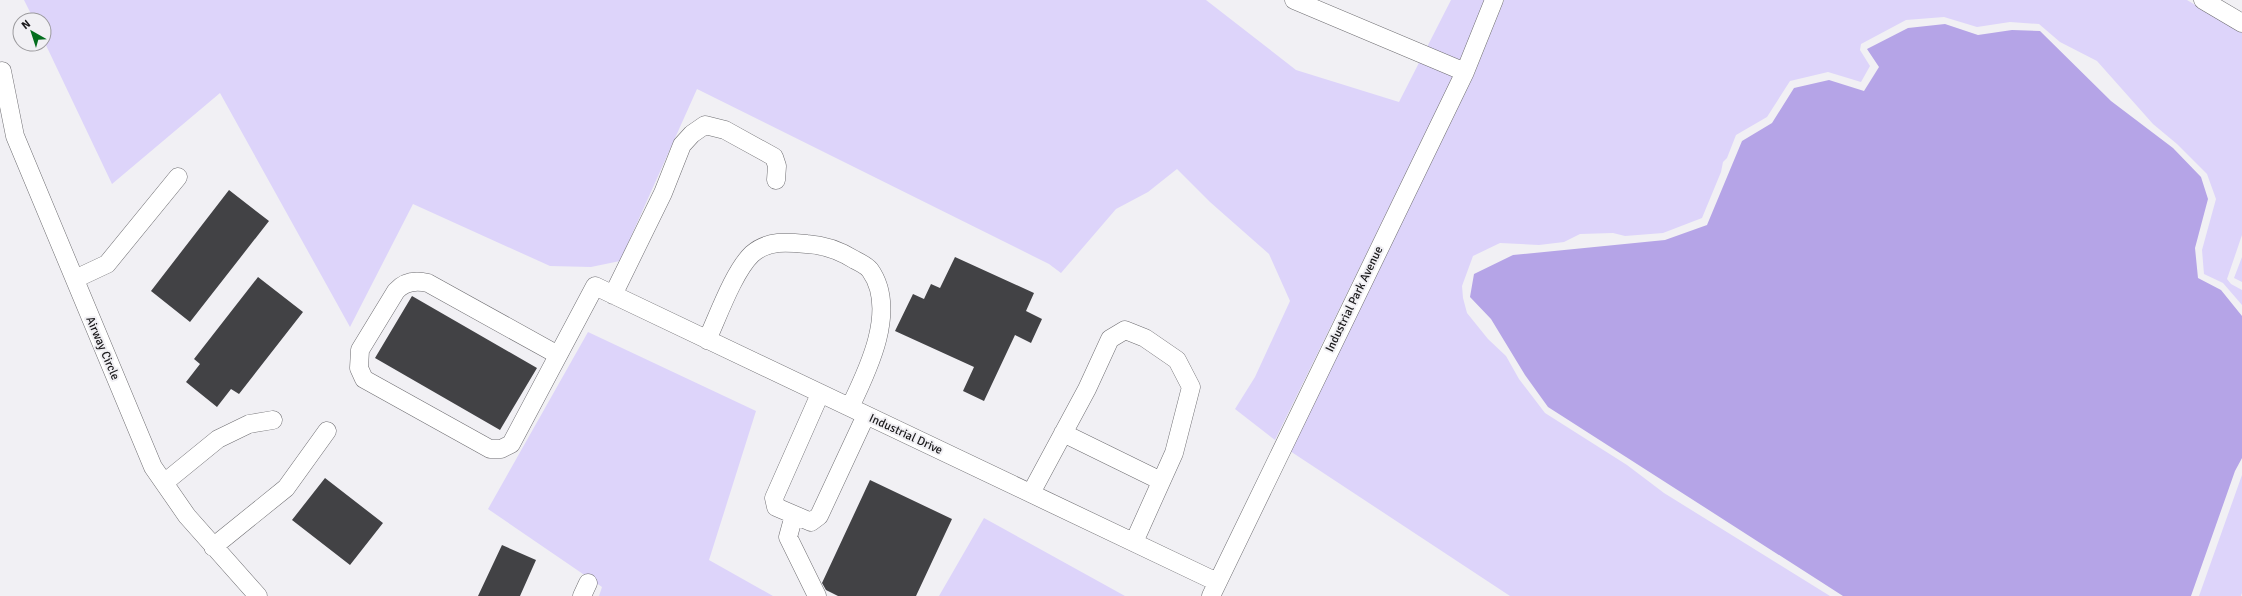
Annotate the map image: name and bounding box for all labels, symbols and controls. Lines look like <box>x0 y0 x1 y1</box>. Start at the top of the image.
north arrow <box>12 12 52 52</box>
text: N <box>19 17 33 32</box>
street label: Industrial Park Avenue <box>1322 244 1387 355</box>
street label: Airway Circle <box>82 314 123 382</box>
street label: Industrial Drive <box>867 411 945 458</box>

